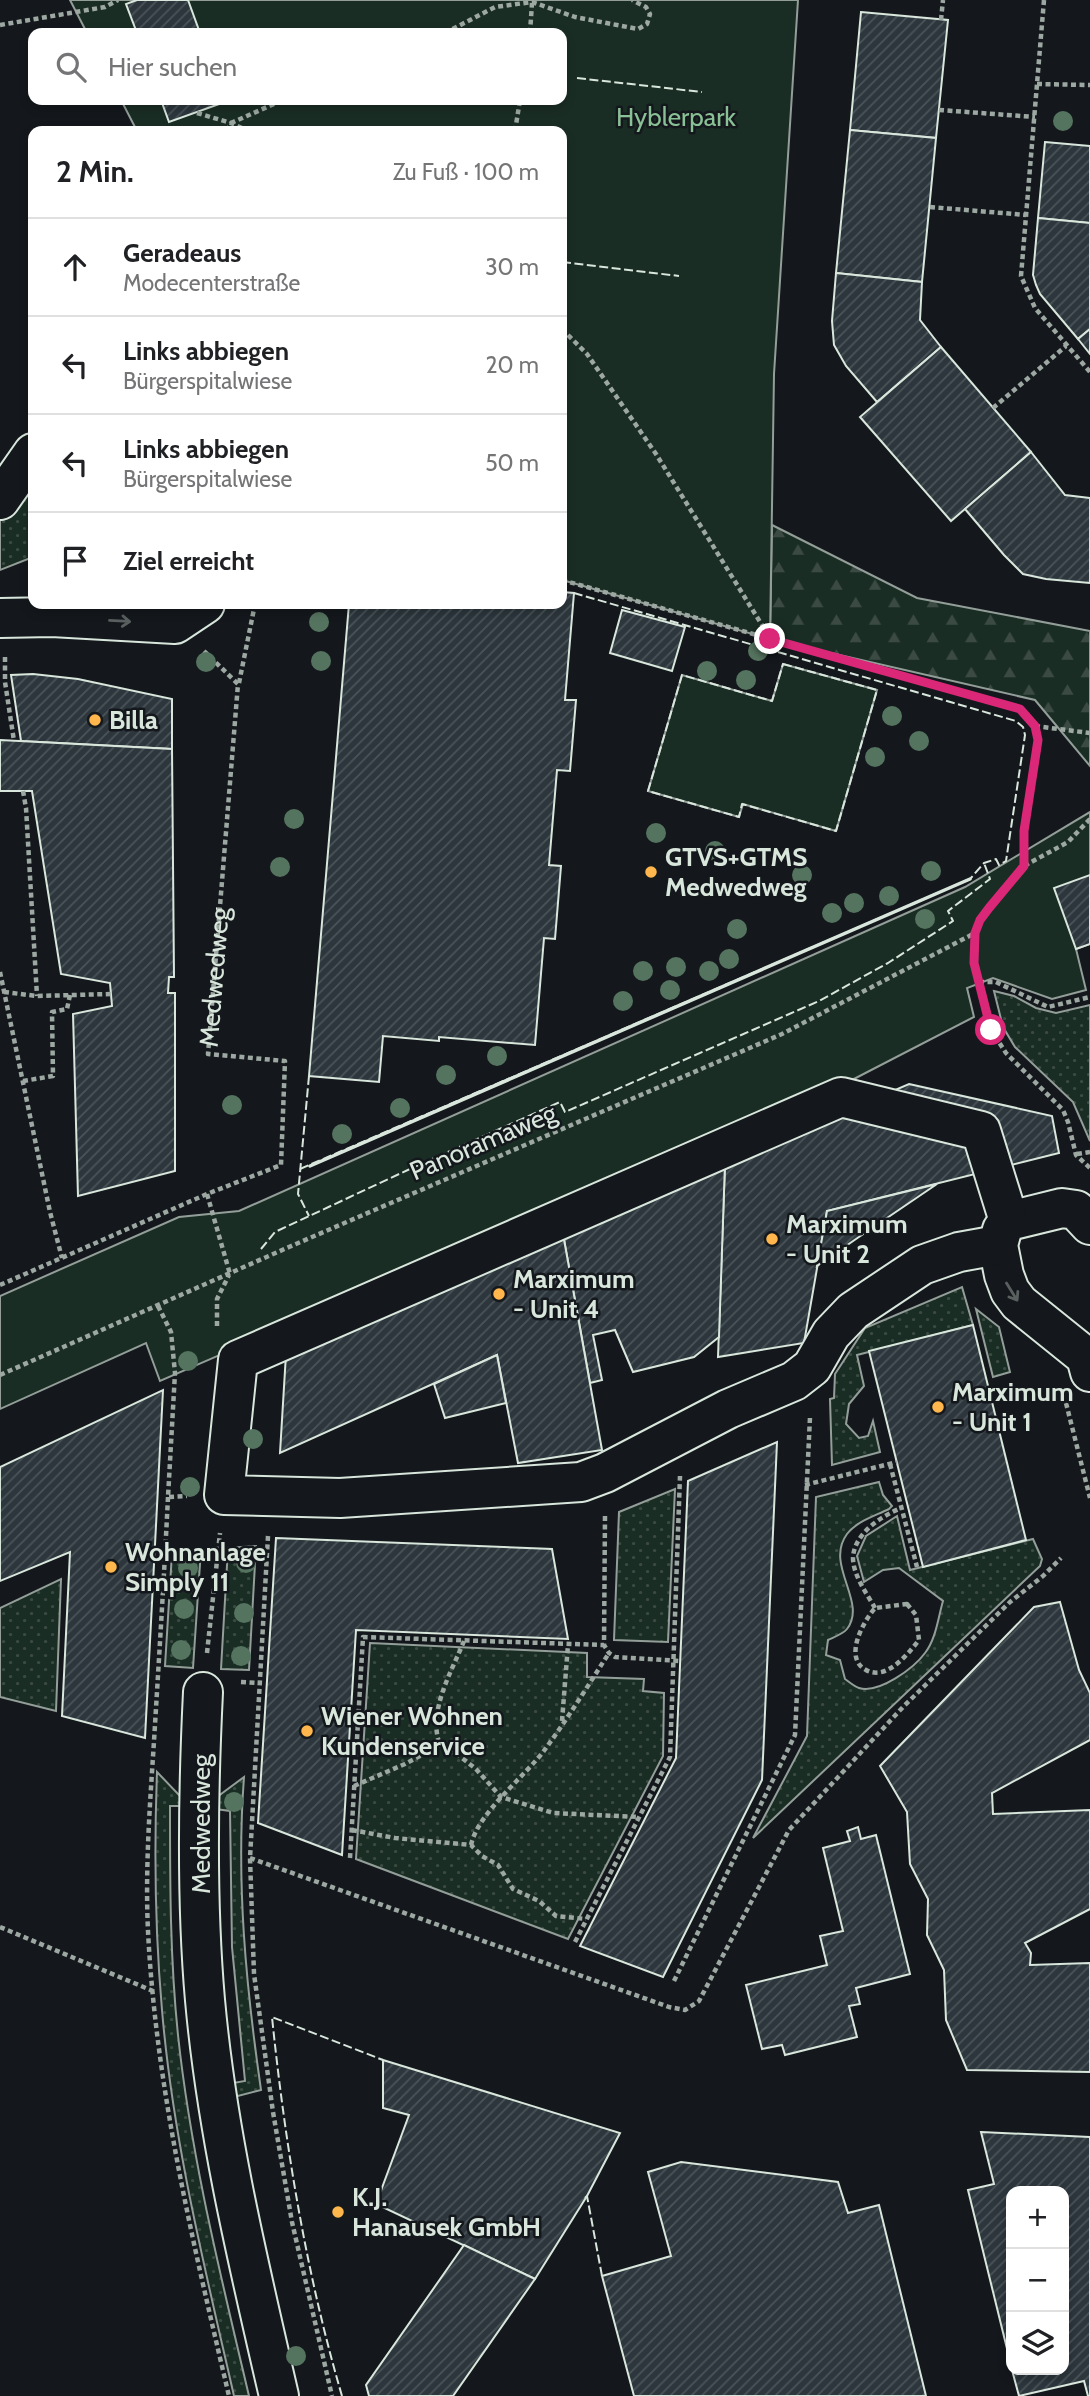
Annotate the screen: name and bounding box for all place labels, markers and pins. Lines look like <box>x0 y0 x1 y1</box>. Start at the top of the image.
place label: Billa <box>109 704 158 736</box>
marker: Billa <box>87 712 103 728</box>
place label: GTVS+GTMS Medwedweg <box>665 841 807 903</box>
marker: GTVS+GTMS Medwedweg <box>643 864 659 880</box>
place label: Marximum - Unit 2 <box>786 1208 907 1270</box>
marker: Marximum - Unit 2 <box>764 1231 780 1247</box>
place label: Marximum - Unit 4 <box>513 1263 634 1325</box>
marker: Marximum - Unit 4 <box>491 1286 507 1302</box>
place label: Marximum - Unit 1 <box>952 1376 1073 1438</box>
marker: Marximum - Unit 1 <box>930 1399 946 1415</box>
place label: Wohnanlage Simply 11 <box>125 1536 266 1598</box>
marker: Wohnanlage Simply 11 <box>103 1559 119 1575</box>
place label: Wiener Wohnen Kundenservice <box>321 1700 503 1762</box>
marker: Wiener Wohnen Kundenservice <box>299 1723 315 1739</box>
place label: K.J. Hanausek GmbH <box>352 2181 541 2243</box>
marker: K.J. Hanausek GmbH <box>330 2204 346 2220</box>

